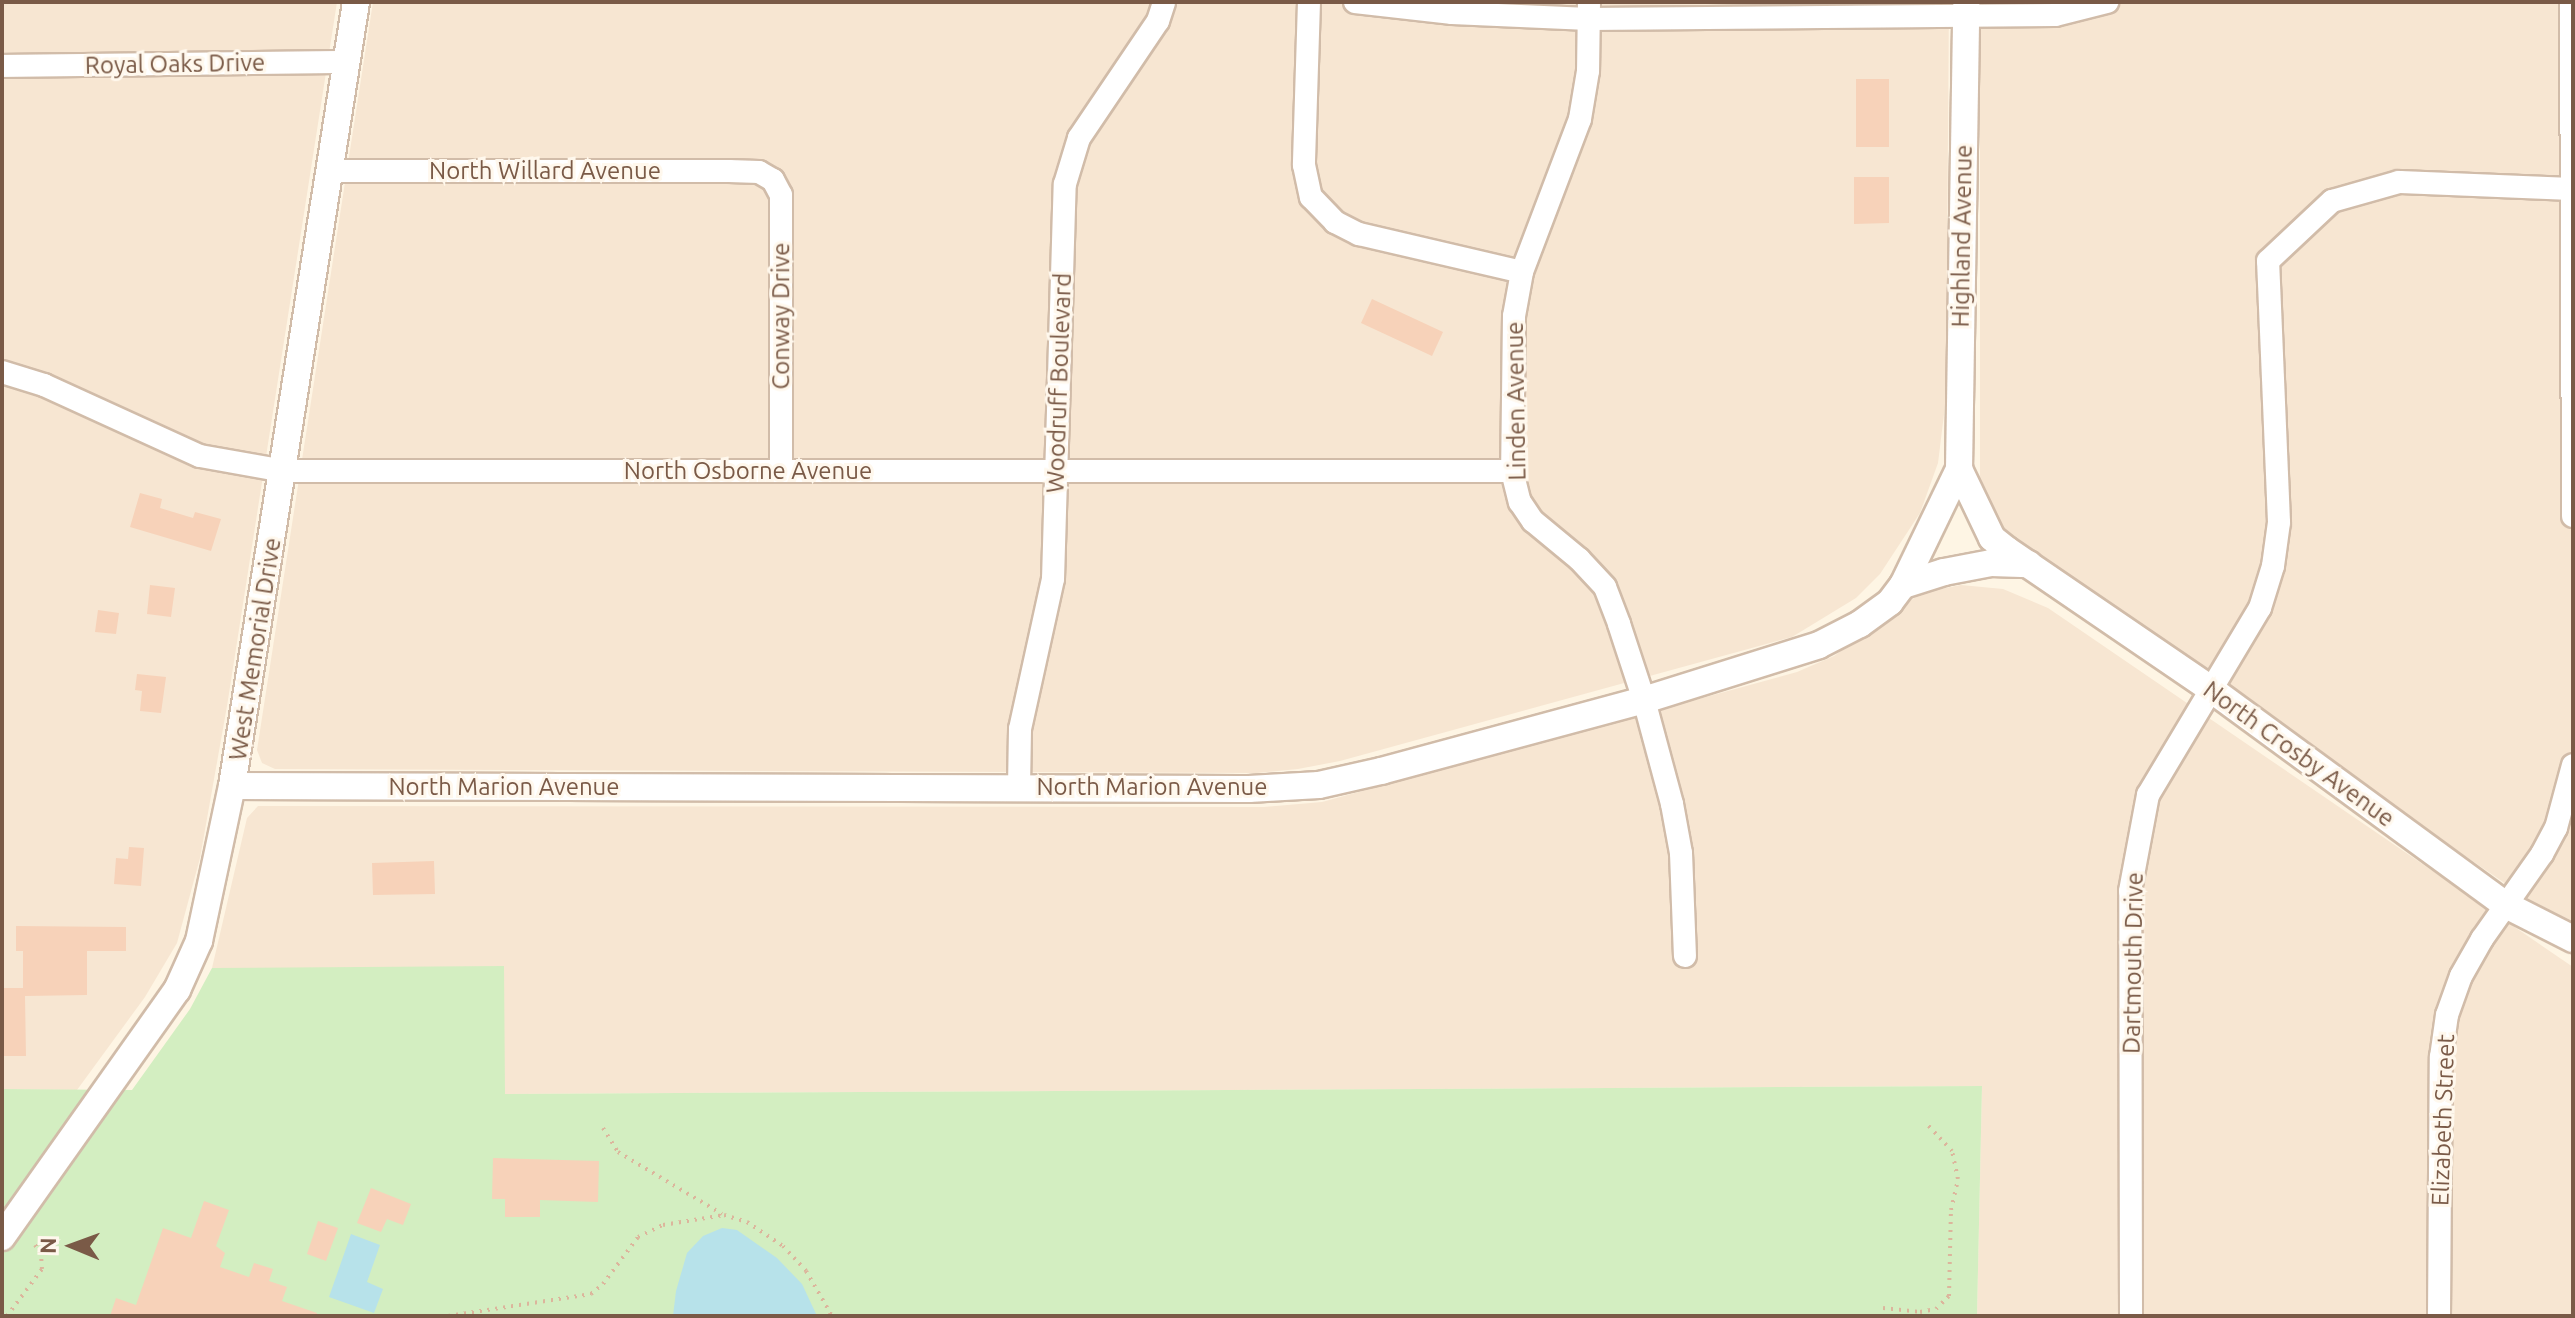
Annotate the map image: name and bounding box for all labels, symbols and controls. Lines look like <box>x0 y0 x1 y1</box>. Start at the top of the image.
street label: Royal Oaks Drive <box>85 48 265 80</box>
street label: Highland Avenue <box>1946 144 1978 328</box>
street label: North Willard Avenue <box>429 157 661 185</box>
street label: Conway Drive <box>767 242 795 390</box>
street label: Woodruff Boulevard <box>1041 272 1077 494</box>
street label: Linden Avenue <box>1500 321 1532 481</box>
street label: North Osborne Avenue <box>624 457 872 485</box>
street label: West Memorial Drive <box>223 536 287 762</box>
street label: North Crosby Avenue <box>2198 675 2400 833</box>
street label: North Marion Avenue <box>388 773 620 801</box>
street label: North Marion Avenue <box>1036 773 1268 801</box>
street label: Dartmouth Drive <box>2117 872 2149 1054</box>
street label: Elizabeth Street <box>2426 1034 2460 1206</box>
north arrow <box>32 1206 112 1286</box>
text: N <box>35 1237 60 1254</box>

